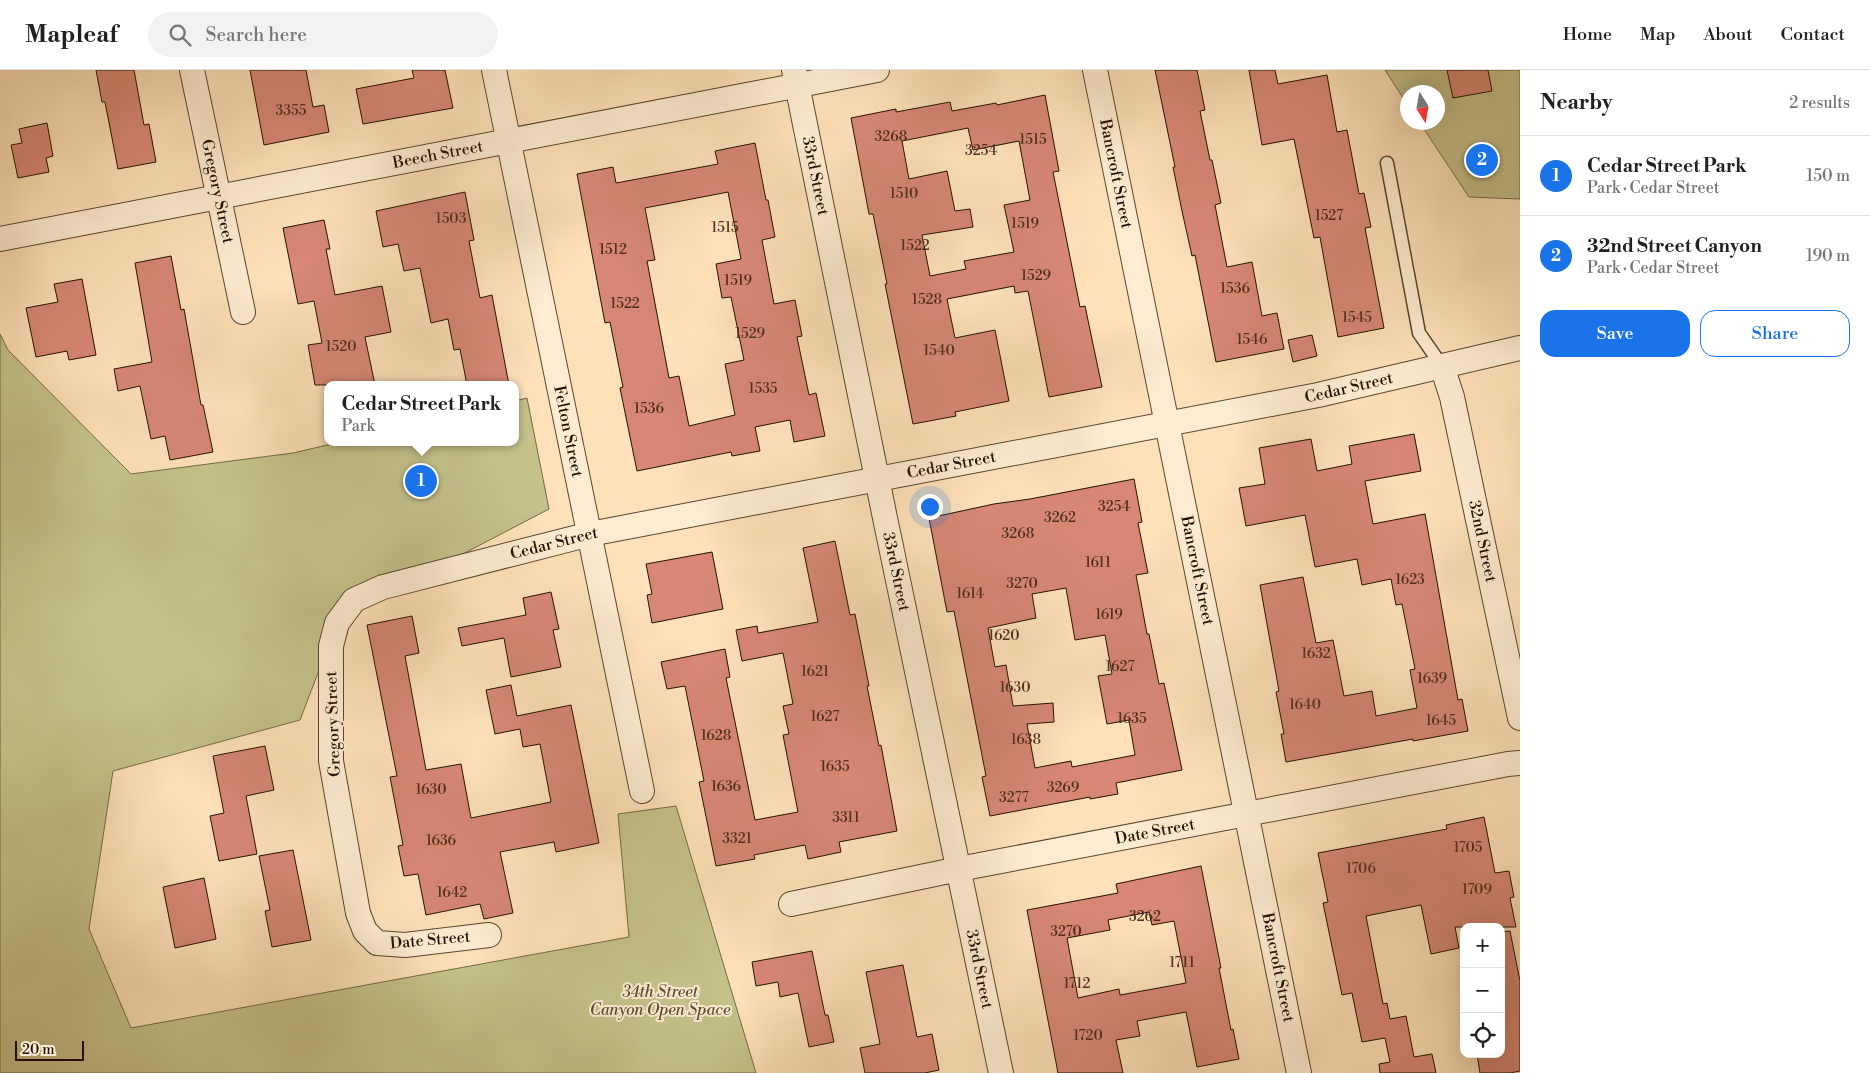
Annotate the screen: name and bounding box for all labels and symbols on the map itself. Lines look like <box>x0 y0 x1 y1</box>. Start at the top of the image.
north arrow <box>1400 85 1445 130</box>
house number: 3355 <box>276 102 307 120</box>
street label: Bancroft Street <box>1095 116 1137 231</box>
house number: 3268 <box>875 128 907 146</box>
house number: 1515 <box>1019 131 1047 149</box>
street label: 33rd Street <box>798 134 833 218</box>
street label: Beech Street <box>390 136 485 173</box>
street label: Gregory Street <box>197 137 238 246</box>
pin: 2 <box>1466 141 1498 179</box>
house number: 3254 <box>965 142 997 160</box>
house number: 1510 <box>890 185 918 203</box>
house number: 1527 <box>1315 207 1343 225</box>
house number: 1503 <box>436 210 467 228</box>
house number: 1519 <box>1011 215 1039 233</box>
house number: 1515 <box>711 219 739 237</box>
house number: 1522 <box>900 237 930 255</box>
house number: 1512 <box>599 241 627 259</box>
house number: 1529 <box>1021 267 1051 285</box>
house number: 1519 <box>724 272 752 290</box>
house number: 1536 <box>1220 280 1250 298</box>
house number: 1528 <box>912 291 942 309</box>
house number: 1522 <box>610 295 640 313</box>
house number: 1545 <box>1342 309 1372 327</box>
house number: 1529 <box>735 325 765 343</box>
house number: 1546 <box>1237 331 1268 349</box>
house number: 1520 <box>325 338 357 356</box>
house number: 1540 <box>923 342 955 360</box>
street label: Cedar Street <box>1303 368 1395 407</box>
house number: 1535 <box>748 380 778 398</box>
street label: Felton Street <box>549 384 587 479</box>
house number: 1536 <box>634 400 664 418</box>
street label: Cedar Street <box>905 447 998 483</box>
pin: 1 <box>405 462 437 500</box>
your location <box>917 494 943 520</box>
house number: 3254 <box>1098 498 1130 516</box>
street label: 32nd Street <box>1464 498 1501 584</box>
house number: 3262 <box>1044 509 1076 527</box>
street label: Bancroft Street <box>1176 513 1218 628</box>
street label: Cedar Street <box>508 523 600 564</box>
house number: 3268 <box>1002 525 1034 543</box>
street label: 33rd Street <box>878 530 914 613</box>
house number: 1611 <box>1085 554 1111 572</box>
house number: 1623 <box>1395 571 1425 589</box>
house number: 3270 <box>1006 575 1038 593</box>
house number: 1614 <box>956 585 984 603</box>
house number: 1619 <box>1095 606 1123 624</box>
house number: 1620 <box>988 627 1020 645</box>
house number: 1632 <box>1301 645 1331 663</box>
house number: 1627 <box>1106 658 1135 676</box>
house number: 1621 <box>801 663 829 681</box>
street label: Gregory Street <box>321 670 345 777</box>
house number: 1639 <box>1417 670 1447 688</box>
house number: 1630 <box>999 679 1031 697</box>
house number: 1640 <box>1289 696 1321 714</box>
house number: 1627 <box>811 708 840 726</box>
house number: 1635 <box>1117 710 1147 728</box>
house number: 1645 <box>1426 712 1456 730</box>
house number: 1628 <box>701 727 731 745</box>
house number: 1638 <box>1011 731 1041 749</box>
house number: 1635 <box>820 758 850 776</box>
house number: 1636 <box>711 778 742 796</box>
house number: 3269 <box>1047 779 1079 797</box>
house number: 1630 <box>415 781 447 799</box>
house number: 3277 <box>999 789 1029 807</box>
house number: 3311 <box>832 809 860 827</box>
street label: Date Street <box>1113 814 1197 849</box>
house number: 3321 <box>722 830 752 848</box>
house number: 1636 <box>426 832 457 850</box>
house number: 1705 <box>1453 839 1483 857</box>
house number: 1706 <box>1346 860 1376 878</box>
house number: 1709 <box>1462 881 1492 899</box>
house number: 1642 <box>437 884 467 902</box>
house number: 3262 <box>1129 908 1161 926</box>
street label: Bancroft Street <box>1257 910 1299 1024</box>
house number: 3270 <box>1050 923 1082 941</box>
street label: Date Street <box>389 926 471 953</box>
street label: 33rd Street <box>961 928 997 1011</box>
house number: 1711 <box>1169 954 1195 972</box>
house number: 1712 <box>1063 975 1091 993</box>
park label: 34th Street Canyon Open Space <box>590 982 731 1020</box>
house number: 1720 <box>1073 1027 1103 1045</box>
scale bar <box>15 1038 84 1061</box>

